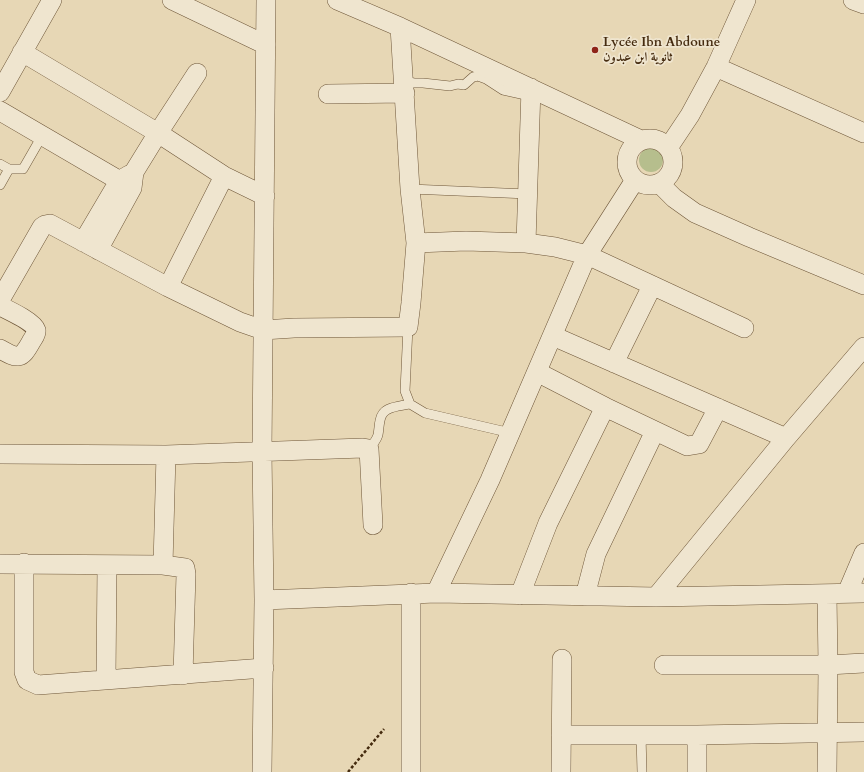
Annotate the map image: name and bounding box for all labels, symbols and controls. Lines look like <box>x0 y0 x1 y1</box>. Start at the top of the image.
place label: Lycée Ibn Abdoune ثانوية ابن عبدون <box>603 35 720 66</box>
marker: Lycée Ibn Abdoune ثانوية ابن عبدون <box>590 45 600 55</box>

